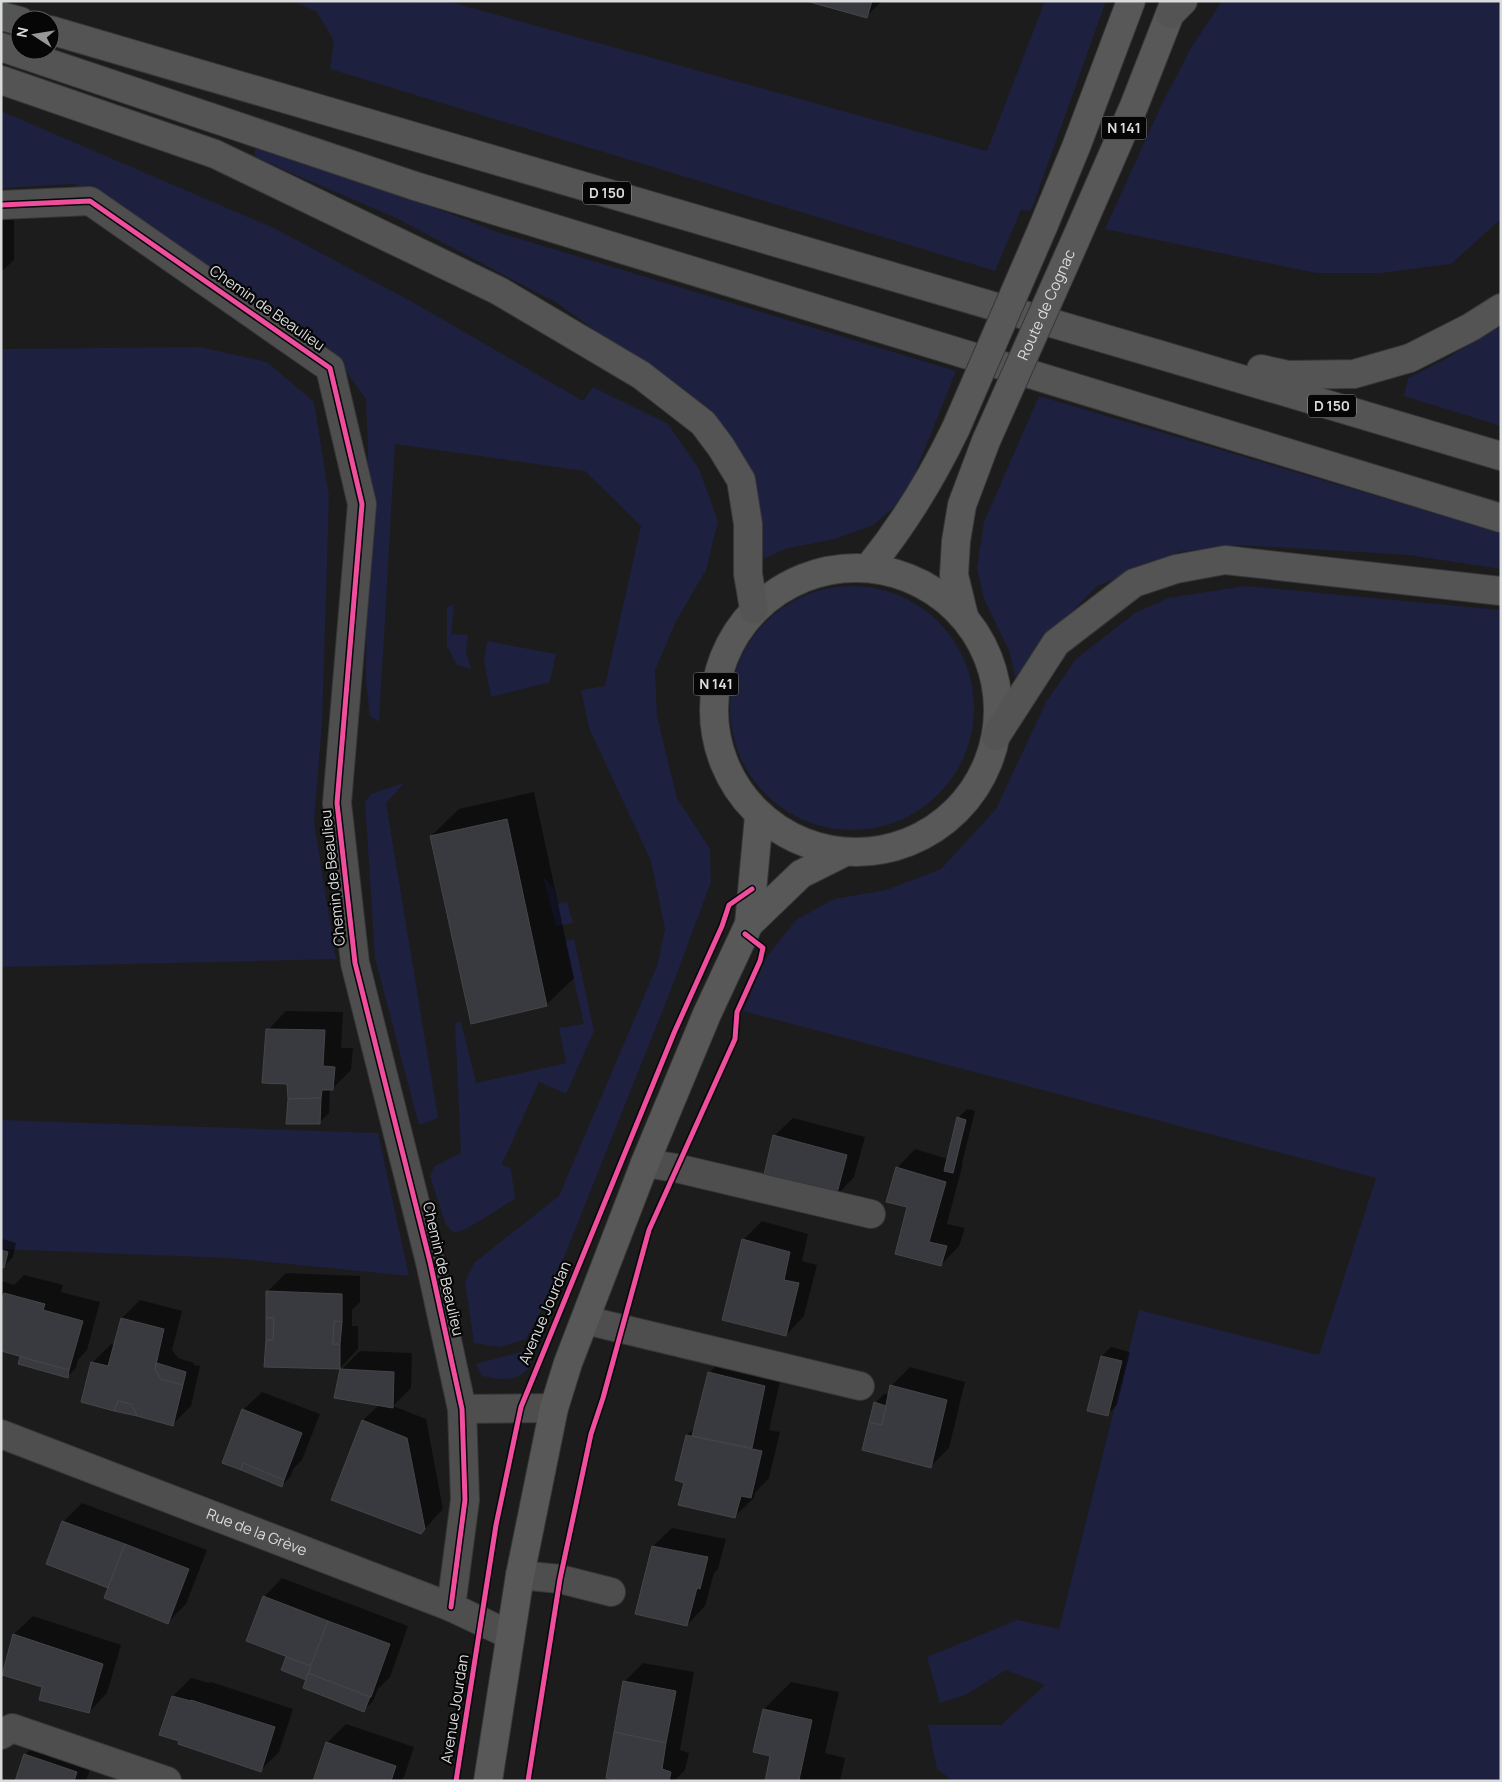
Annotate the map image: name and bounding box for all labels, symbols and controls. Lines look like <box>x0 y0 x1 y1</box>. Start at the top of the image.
north arrow <box>10 10 60 60</box>
text: N <box>11 25 32 39</box>
road number: N 141 <box>1102 116 1146 140</box>
road number: D 150 <box>583 182 631 204</box>
street label: Route de Cognac <box>1012 246 1080 364</box>
street label: Chemin de Beaulieu <box>205 260 329 355</box>
road number: D 150 <box>1308 394 1356 418</box>
road number: N 141 <box>694 672 738 696</box>
street label: Chemin de Beaulieu <box>315 809 350 947</box>
street label: Chemin de Beaulieu <box>418 1200 469 1338</box>
street label: Avenue Jourdan <box>513 1258 576 1368</box>
street label: Rue de la Grève <box>204 1503 311 1561</box>
street label: Avenue Jourdan <box>435 1653 474 1765</box>

